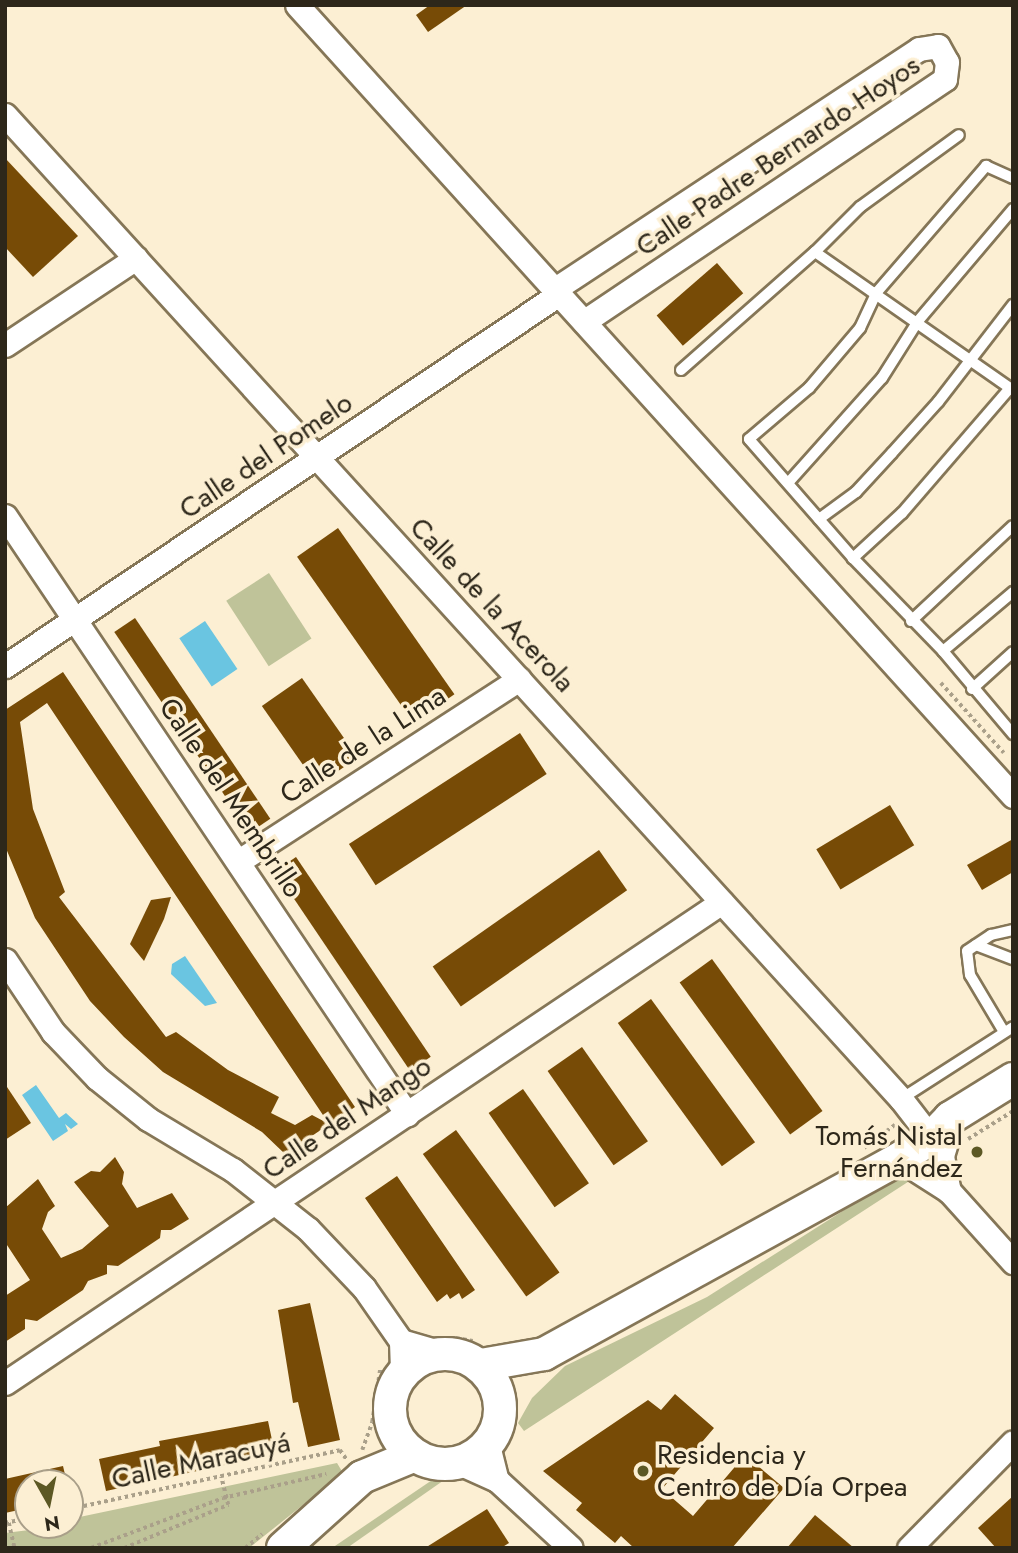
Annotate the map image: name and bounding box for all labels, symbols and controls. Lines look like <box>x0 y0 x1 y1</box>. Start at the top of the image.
street label: Calle Padre Bernardo Hoyos <box>630 48 926 264</box>
street label: Calle del Pomelo <box>173 386 359 526</box>
street label: Calle de la Acerola <box>403 511 581 699</box>
street label: Calle de la Lima <box>274 679 452 811</box>
street label: Calle del Membrillo <box>152 692 310 904</box>
street label: Calle del Mango <box>256 1049 438 1187</box>
place label: Tomás Nistal Fernández <box>815 1119 963 1185</box>
marker: Tomás Nistal Fernández <box>969 1144 985 1160</box>
street label: Calle Maracuyá <box>109 1426 293 1496</box>
place label: Residencia y Centro de Día Orpea <box>657 1438 907 1504</box>
marker: Residencia y Centro de Día Orpea <box>635 1463 651 1479</box>
north arrow <box>14 1469 84 1539</box>
text: N <box>42 1509 62 1538</box>

